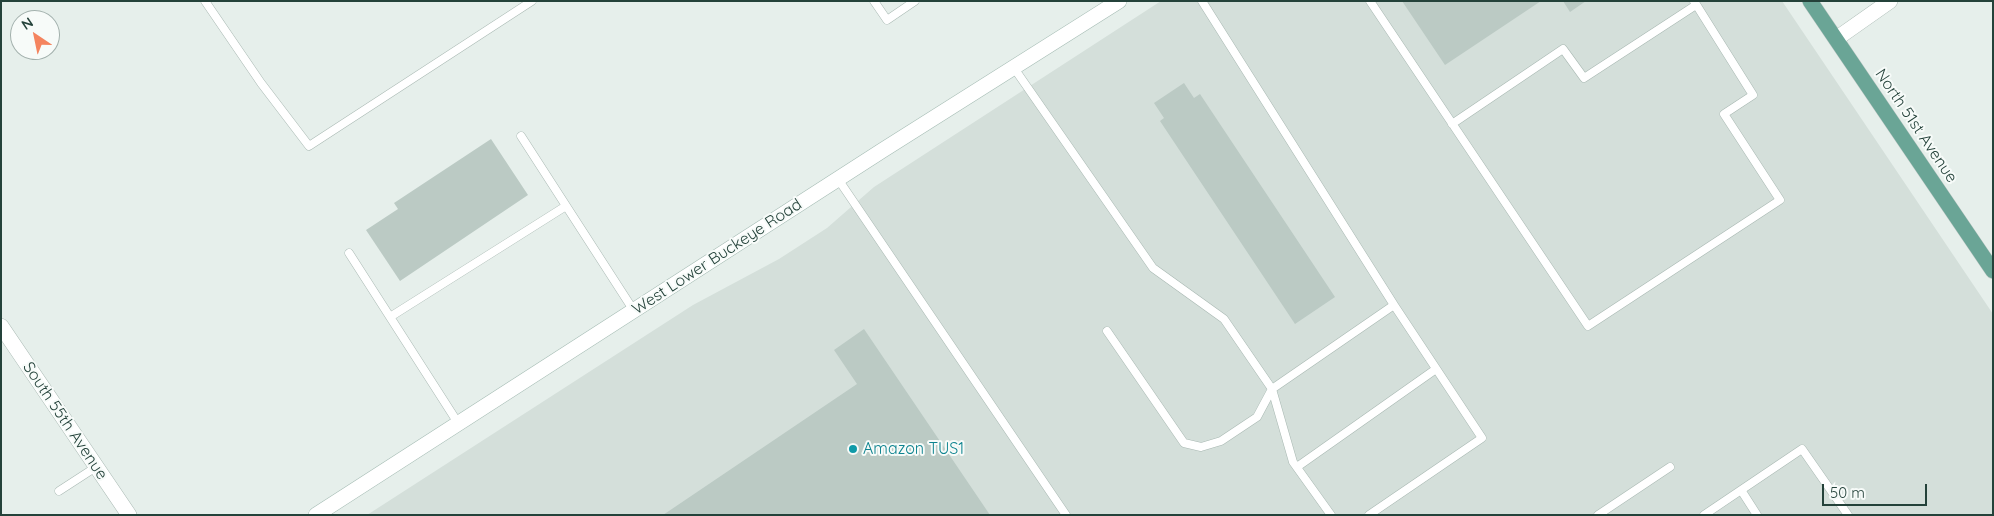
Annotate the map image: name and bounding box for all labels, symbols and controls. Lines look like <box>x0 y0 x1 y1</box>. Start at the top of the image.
north arrow <box>10 10 60 60</box>
text: N <box>18 13 36 34</box>
street label: North 51st Avenue <box>1871 65 1961 187</box>
street label: West Lower Buckeye Road <box>629 195 805 319</box>
street label: South 55th Avenue <box>19 359 111 483</box>
place label: Amazon TUS1 <box>863 439 964 459</box>
marker: Amazon TUS1 <box>847 443 859 455</box>
scale bar <box>1824 474 1929 506</box>
text: 50 m <box>1830 483 1865 502</box>

